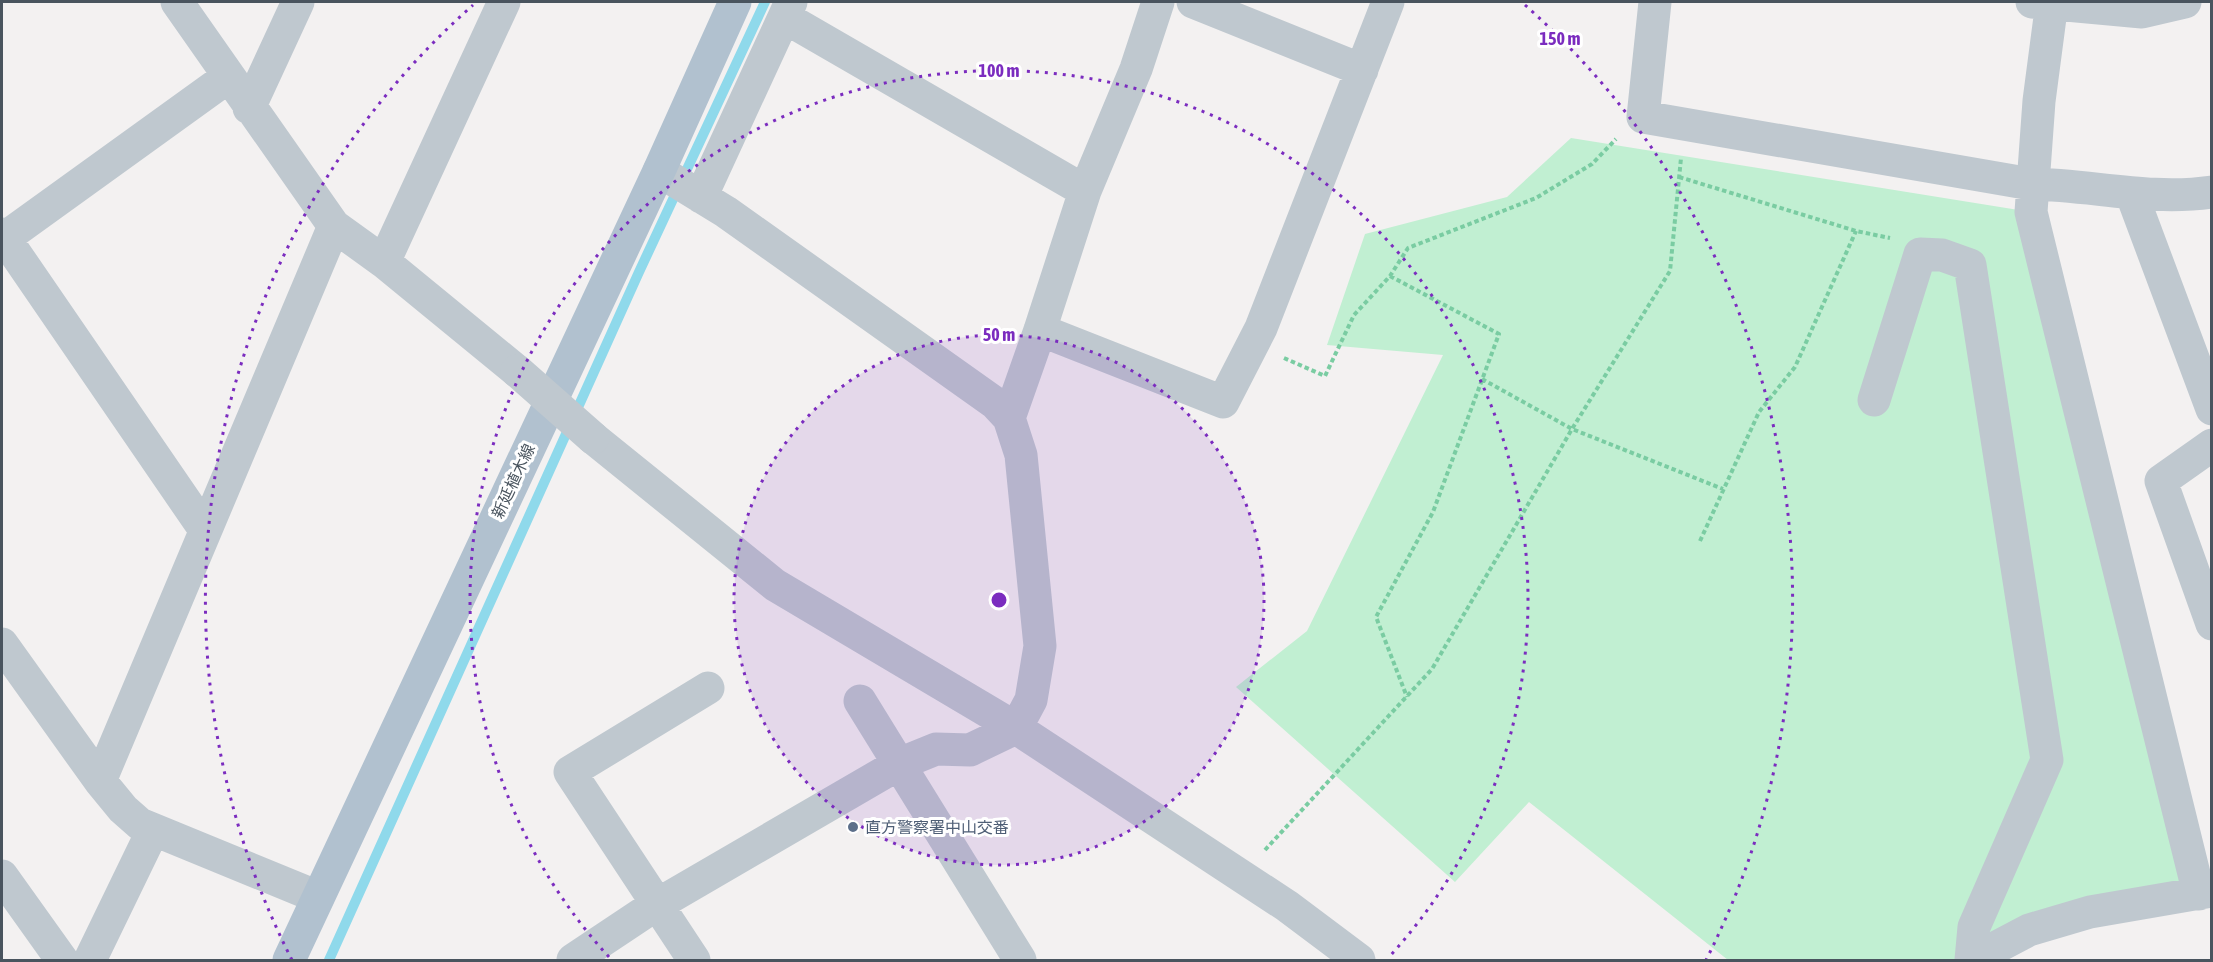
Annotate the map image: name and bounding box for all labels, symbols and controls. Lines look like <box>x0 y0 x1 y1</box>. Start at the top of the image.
text: 150 m <box>1540 28 1580 49</box>
text: 100 m <box>979 60 1019 81</box>
text: 50 m <box>983 324 1015 345</box>
street label: 新延植木線 <box>488 441 538 521</box>
centre of rings <box>989 590 1009 610</box>
place label: 直方警察署中山交番 <box>865 818 1009 836</box>
marker: 直方警察署中山交番 <box>846 820 860 834</box>

